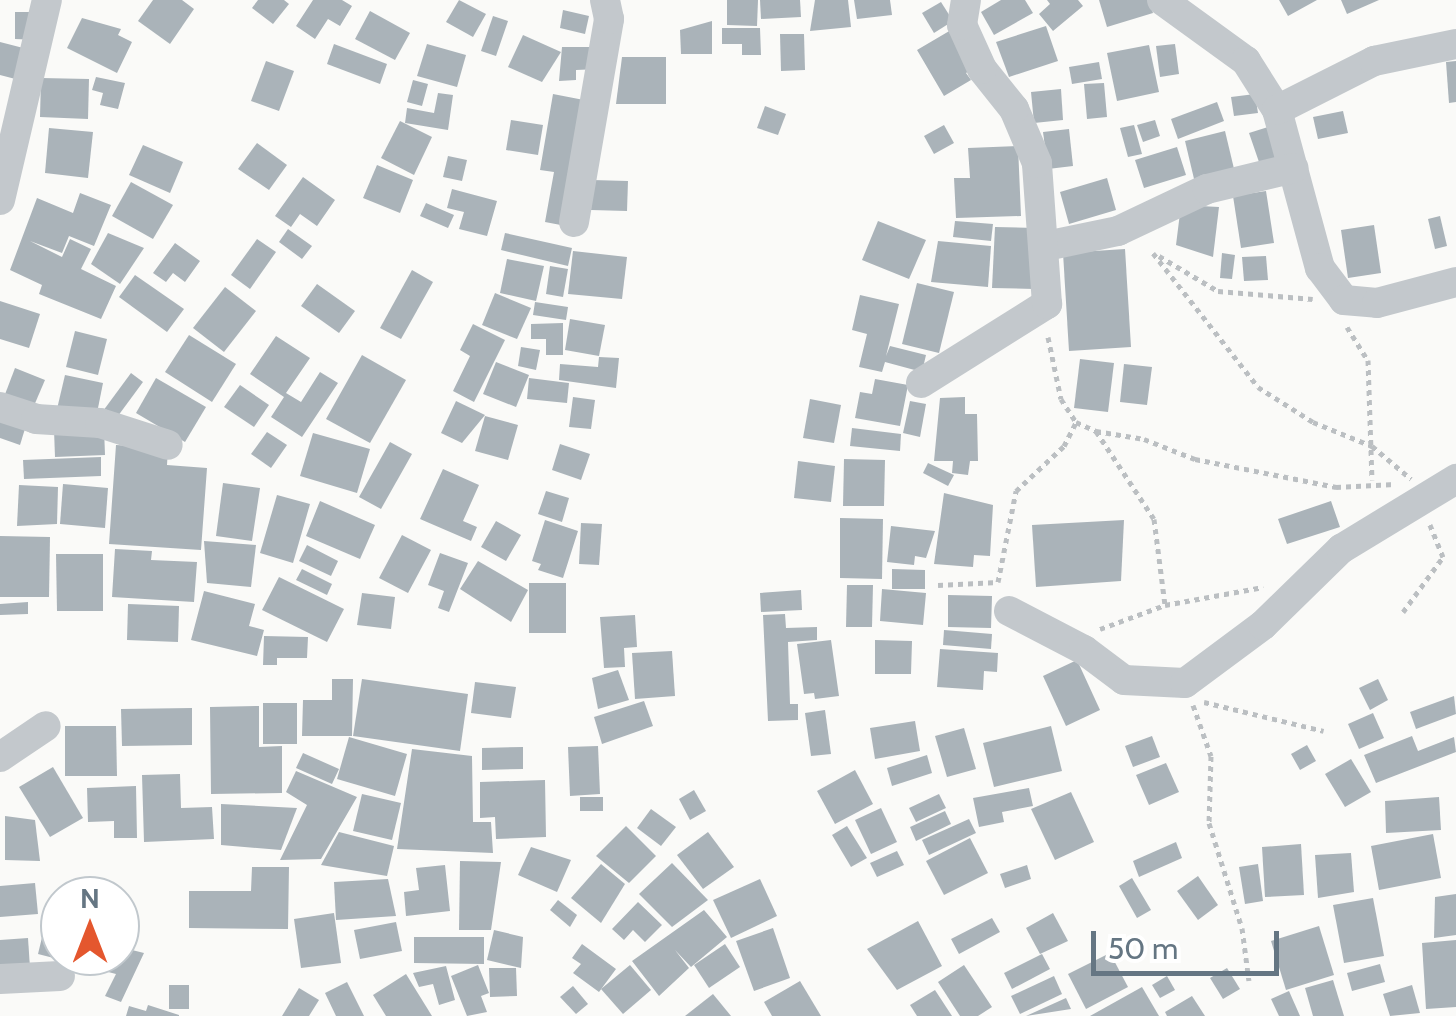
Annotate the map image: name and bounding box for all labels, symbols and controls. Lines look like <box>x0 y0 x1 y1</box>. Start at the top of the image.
north arrow <box>40 876 140 976</box>
text: N <box>80 881 100 915</box>
scale bar <box>1096 911 1284 973</box>
text: 50 m <box>1108 930 1178 967</box>

